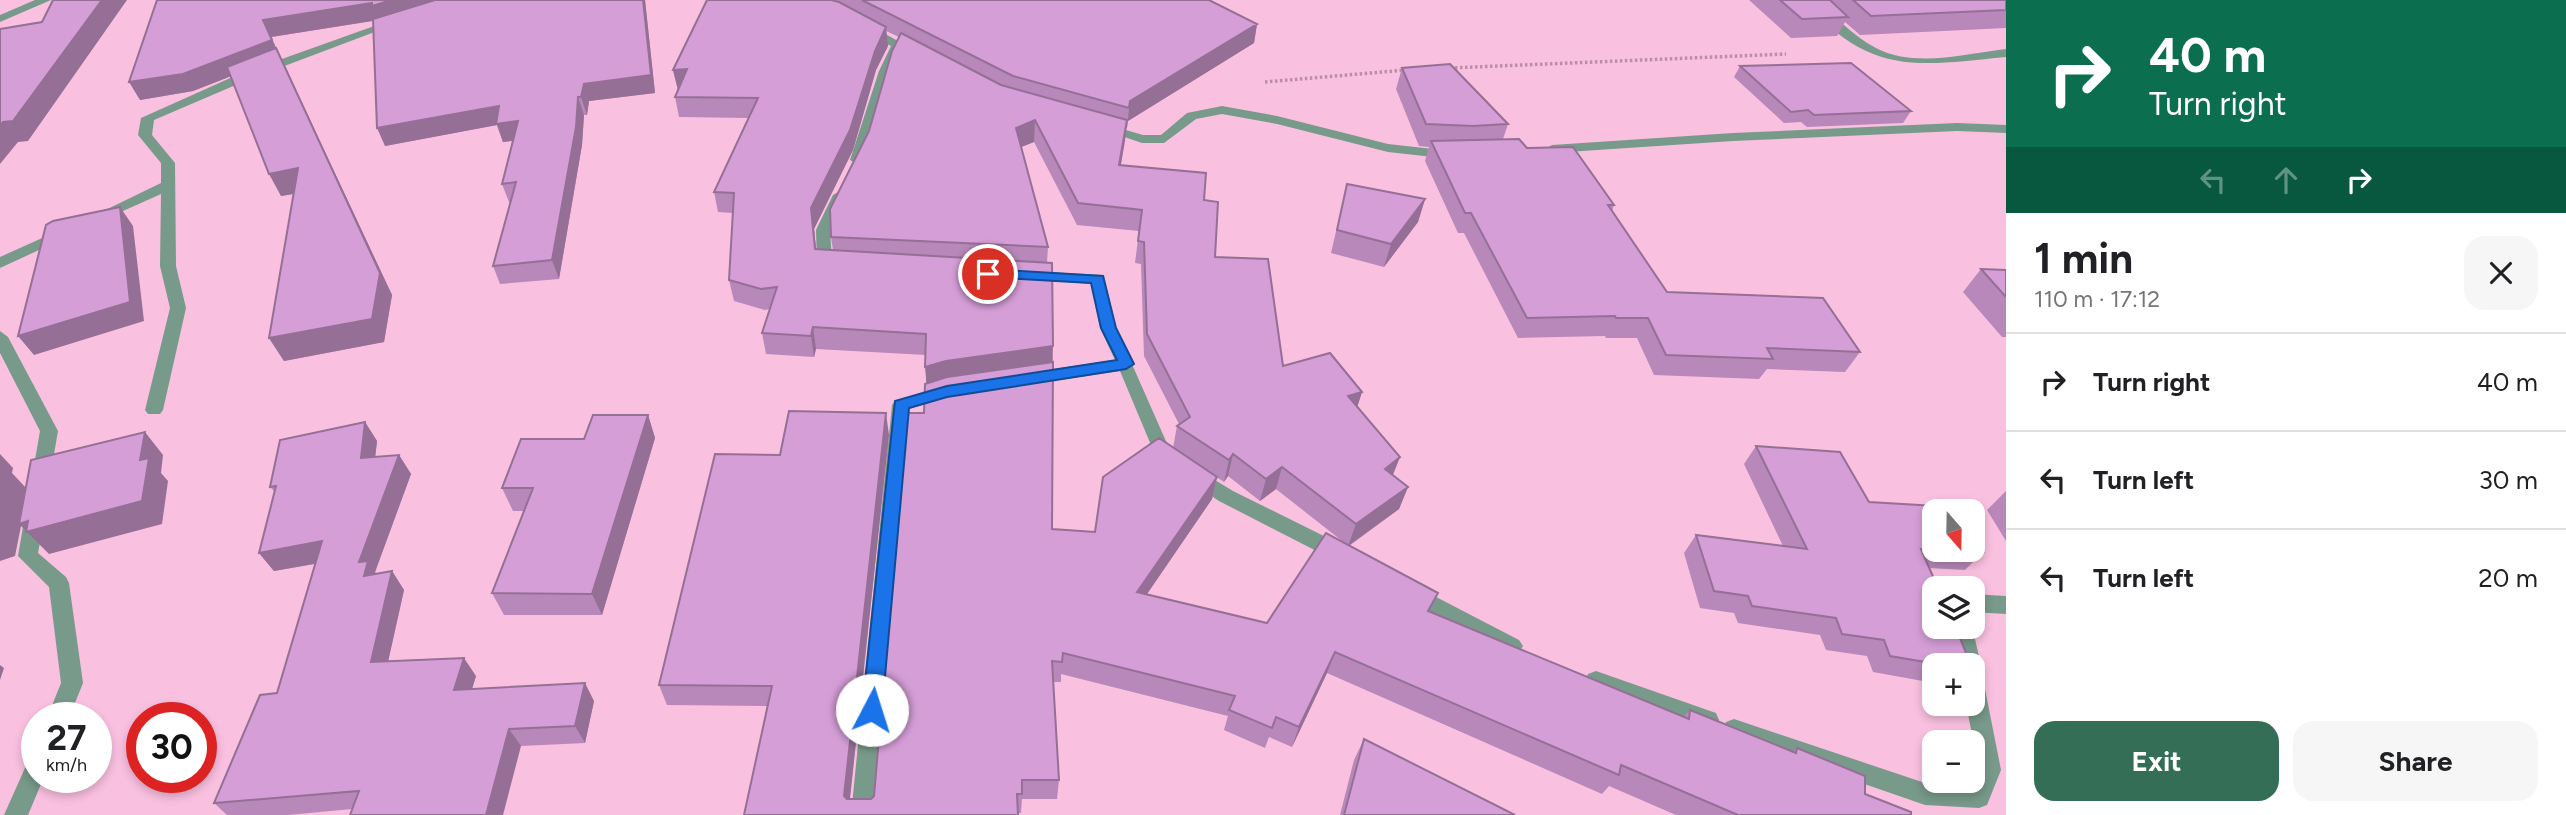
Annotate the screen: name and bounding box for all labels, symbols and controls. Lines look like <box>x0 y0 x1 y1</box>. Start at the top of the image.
text: 40 m <box>2149 25 2266 84</box>
icon: right <box>2034 28 2125 119</box>
text: Turn right <box>2149 85 2287 123</box>
icon: left <box>2194 161 2232 199</box>
icon: ahead <box>2267 161 2305 199</box>
icon: right <box>2340 161 2378 199</box>
text: 1 min <box>2034 233 2133 284</box>
button: close <box>2464 236 2538 310</box>
pin <box>958 244 1018 304</box>
icon: arrive <box>969 255 1007 293</box>
text: 110 m · 17:12 <box>2034 285 2160 313</box>
icon: right <box>2034 363 2072 401</box>
text: Turn right <box>2093 366 2210 398</box>
text: 40 m <box>2477 366 2538 398</box>
icon: left <box>2034 461 2072 499</box>
text: Turn left <box>2093 464 2194 496</box>
text: 30 m <box>2479 464 2538 496</box>
north arrow <box>1922 499 1984 562</box>
map controls <box>1922 499 1985 793</box>
icon: left <box>2034 559 2072 597</box>
text: Turn left <box>2093 562 2194 594</box>
text: 20 m <box>2478 562 2538 594</box>
button: layers <box>1922 576 1985 639</box>
button: + <box>1922 653 1985 716</box>
position arrow <box>835 673 909 747</box>
speed limit sign: 30 <box>126 702 217 793</box>
text: 27 <box>47 717 86 759</box>
button: Exit <box>2034 721 2279 801</box>
button: Share <box>2293 721 2538 801</box>
button: − <box>1922 730 1985 793</box>
text: km/h <box>46 754 87 776</box>

